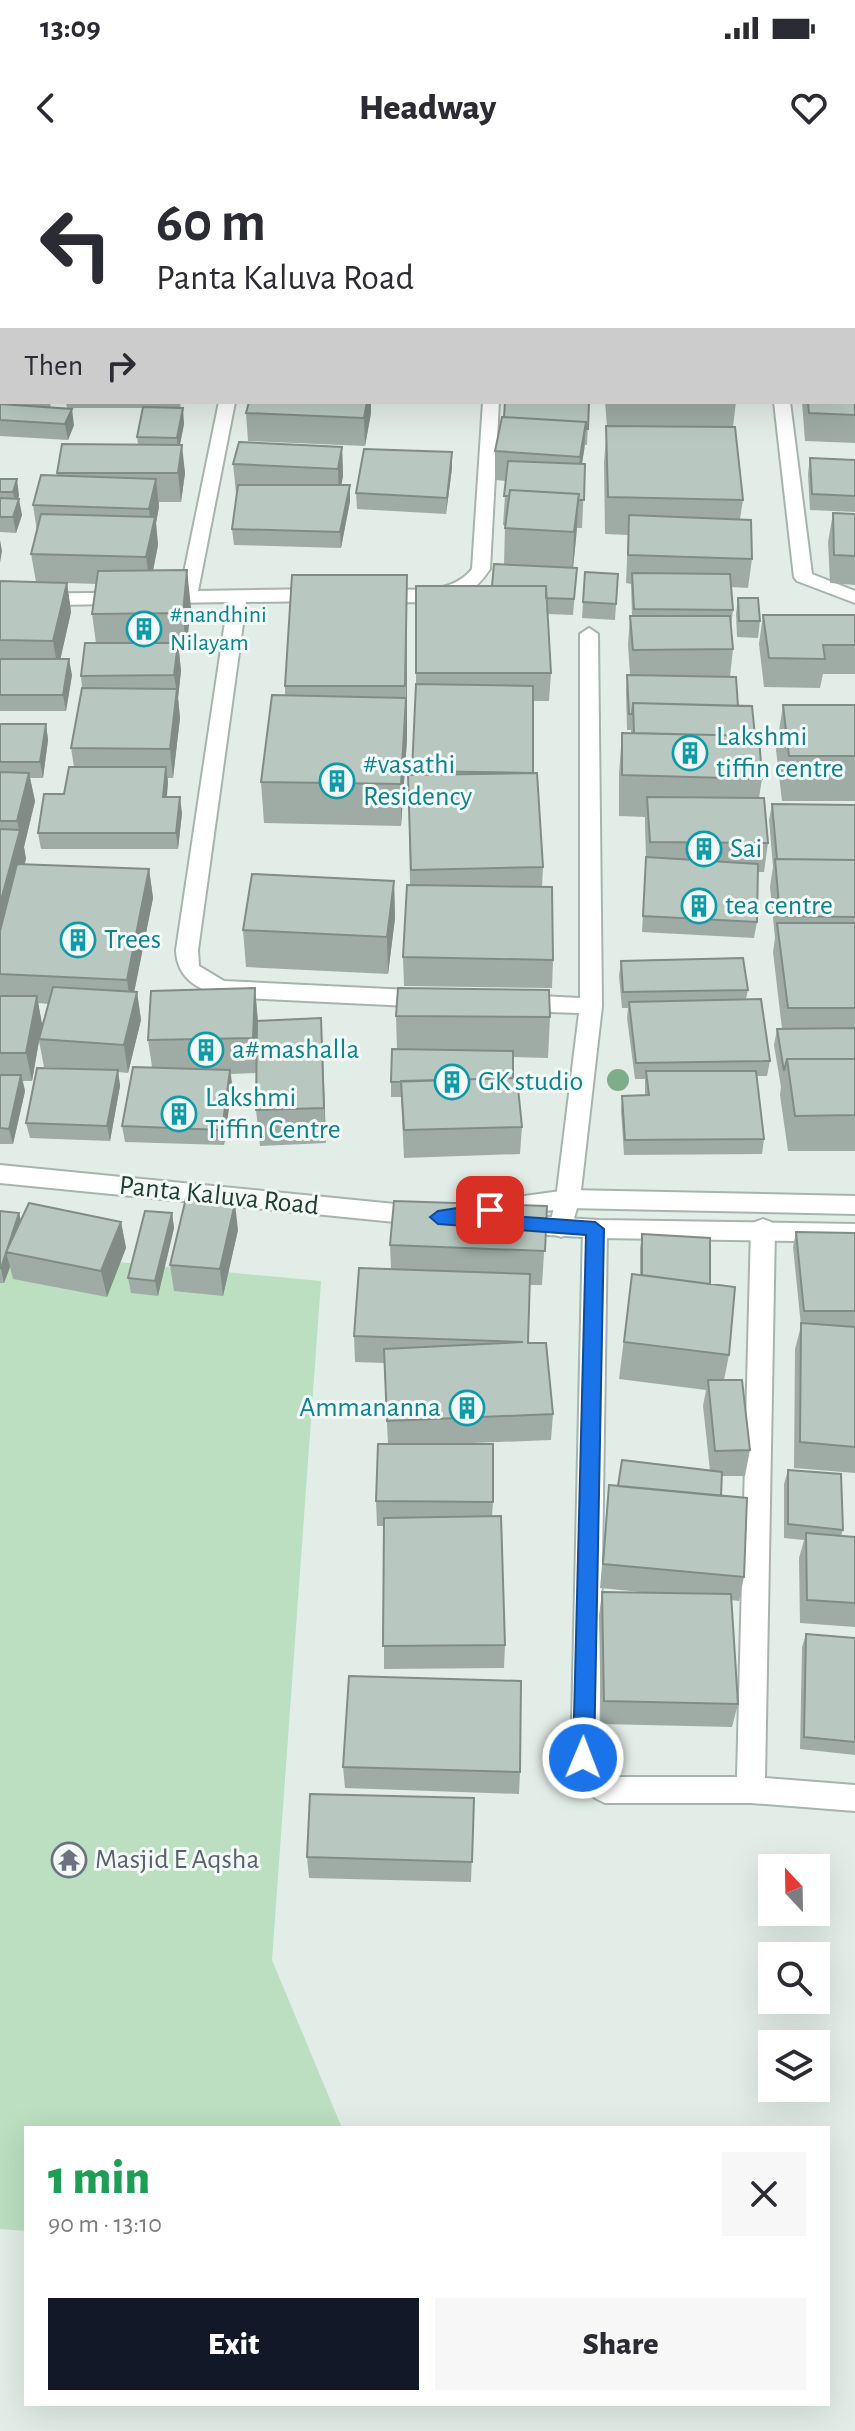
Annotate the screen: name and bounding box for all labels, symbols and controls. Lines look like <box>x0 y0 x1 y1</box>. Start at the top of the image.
text: 13:09 <box>40 13 101 43</box>
icon: back <box>24 86 68 130</box>
icon: heart <box>787 86 831 130</box>
text: Headway <box>359 90 496 126</box>
icon: left <box>24 192 128 296</box>
text: 60 m <box>156 195 266 251</box>
text: Panta Kaluva Road <box>156 260 414 296</box>
icon: right <box>99 344 143 388</box>
text: Then <box>24 351 83 381</box>
place label: #nandhini Nilayam <box>170 603 267 655</box>
building icon: #nandhini Nilayam <box>125 610 163 648</box>
place label: Lakshmi tiffin centre <box>716 723 844 783</box>
building icon: Lakshmi tiffin centre <box>671 734 709 772</box>
place label: #vasathi Residency <box>363 751 472 811</box>
building icon: #vasathi Residency <box>318 762 356 800</box>
building icon: Sai <box>685 830 723 868</box>
place label: Sai <box>730 835 762 863</box>
building icon: tea centre <box>680 887 718 925</box>
place label: tea centre <box>725 892 833 920</box>
building icon: Trees <box>59 921 97 959</box>
place label: Trees <box>104 926 161 954</box>
building icon: a#mashalla <box>187 1031 225 1069</box>
place label: a#mashalla <box>232 1036 359 1064</box>
building icon: GK studio <box>433 1063 471 1101</box>
place label: GK studio <box>478 1068 583 1096</box>
place label: Lakshmi Tiffin Centre <box>205 1084 341 1144</box>
building icon: Lakshmi Tiffin Centre <box>160 1095 198 1133</box>
street label: Panta Kaluva Road <box>118 1172 320 1220</box>
pin <box>456 1176 524 1244</box>
icon: arrive <box>468 1188 512 1232</box>
building icon: Ammananna <box>448 1389 486 1427</box>
place label: Ammananna <box>299 1394 441 1422</box>
position arrow <box>541 1716 625 1800</box>
temple icon: Masjid E Aqsha <box>50 1841 88 1879</box>
place label: Masjid E Aqsha <box>95 1846 259 1874</box>
north arrow <box>758 1854 830 1926</box>
map controls <box>758 1854 830 2102</box>
button: search <box>758 1942 830 2014</box>
button: layers <box>758 2030 830 2102</box>
button: close <box>722 2152 806 2236</box>
text: 1 min <box>48 2155 150 2203</box>
text: 90 m · 13:10 <box>48 2211 162 2237</box>
button: Exit <box>48 2298 419 2390</box>
button: Share <box>435 2298 806 2390</box>

